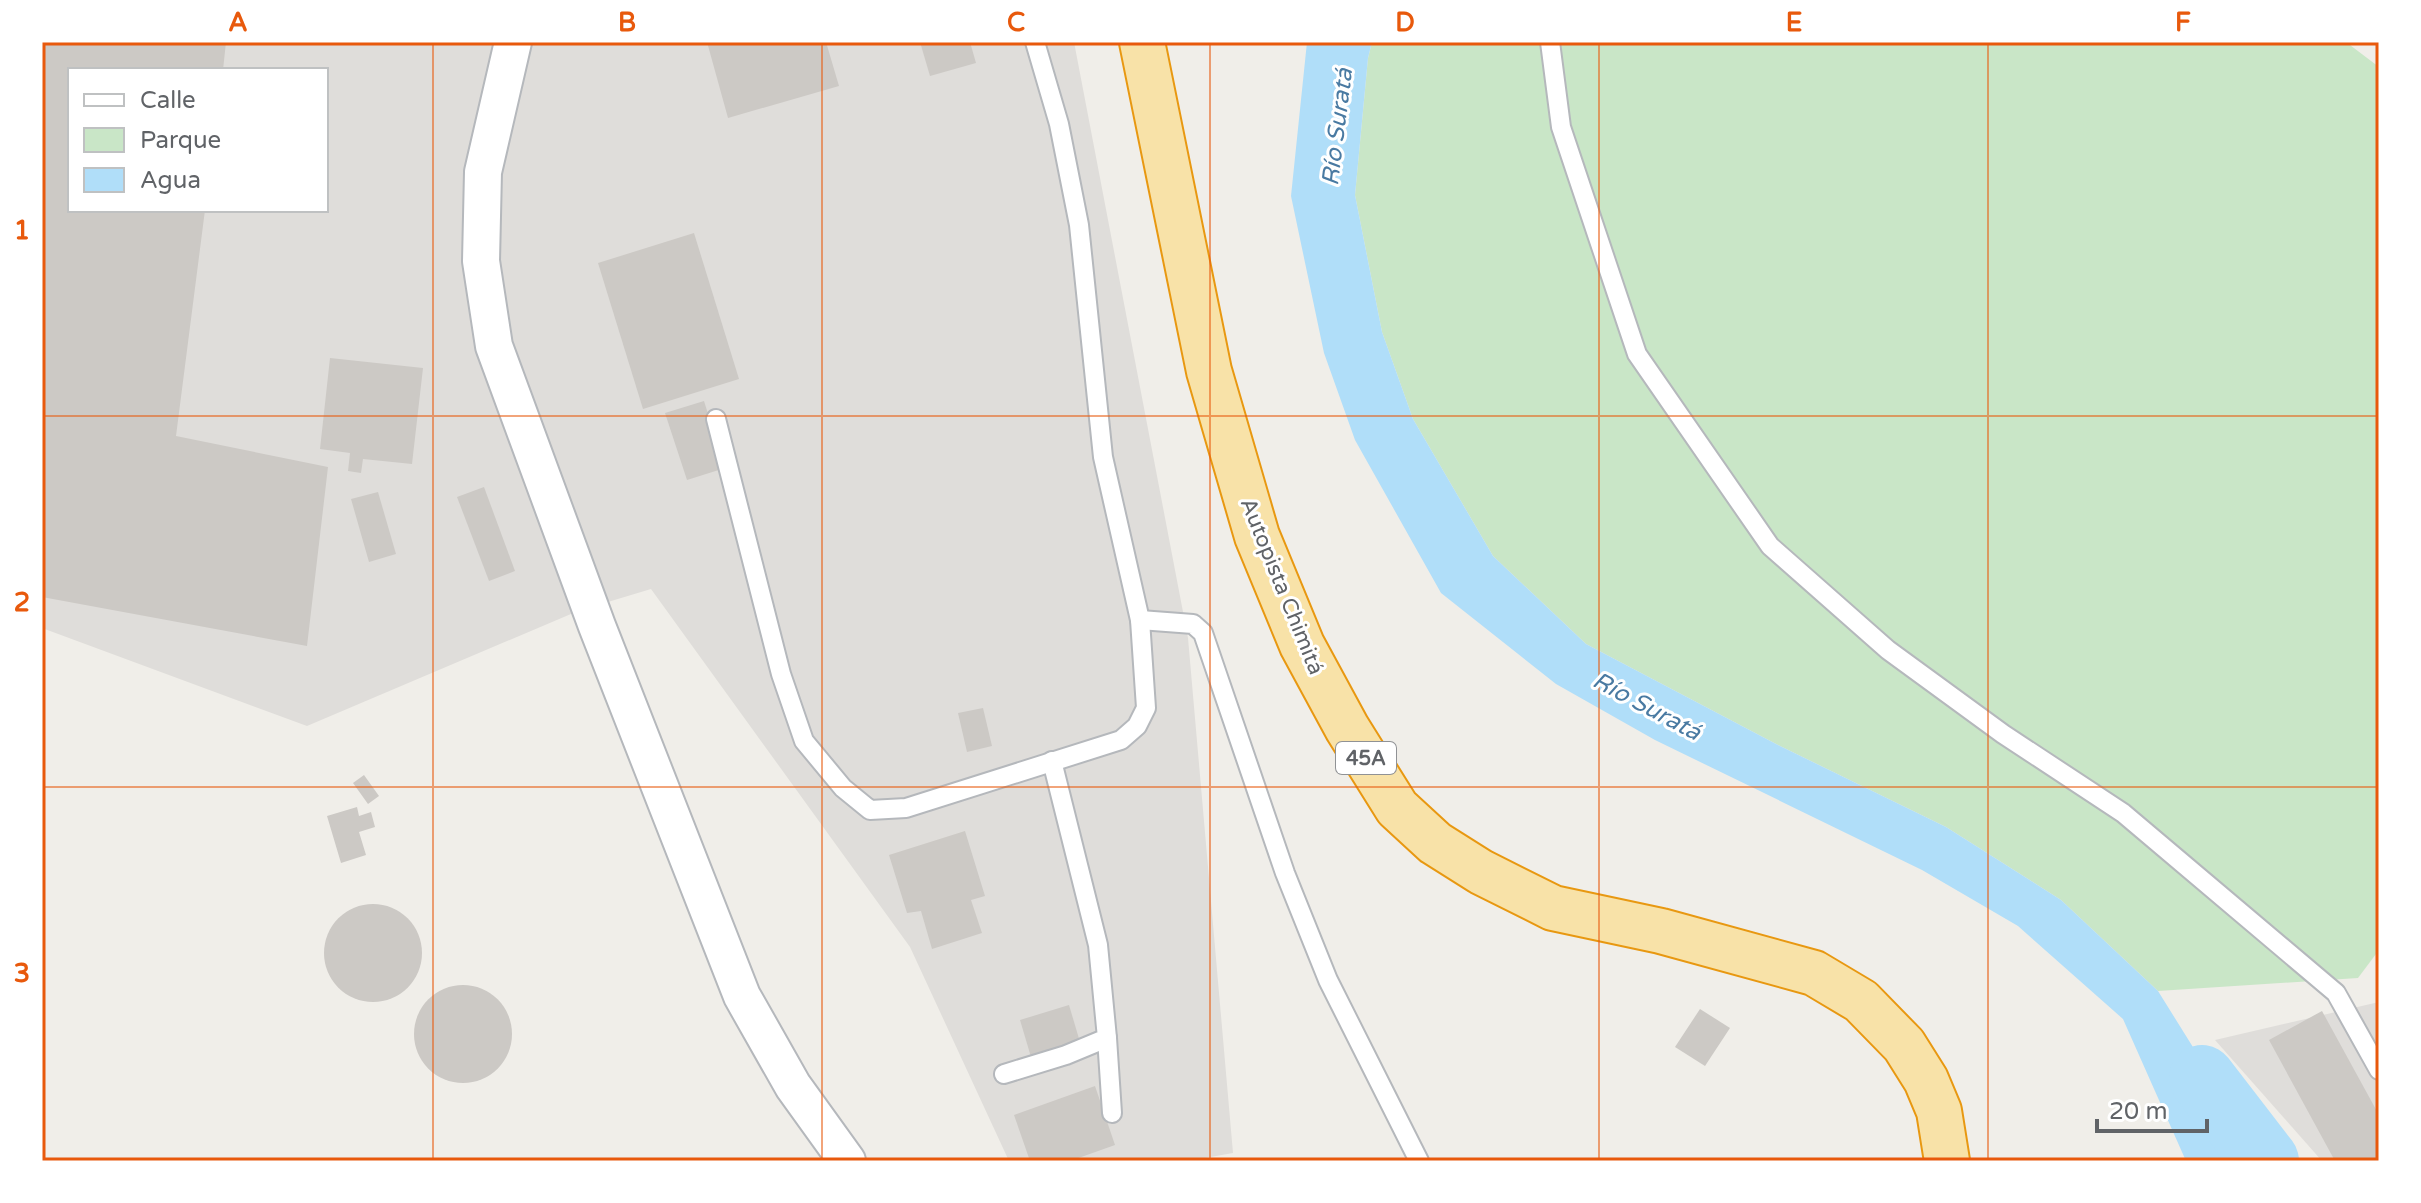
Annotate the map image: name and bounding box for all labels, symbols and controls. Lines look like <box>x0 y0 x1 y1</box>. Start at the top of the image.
text: A <box>228 7 248 38</box>
text: B <box>618 7 636 38</box>
text: C <box>1007 7 1025 38</box>
text: D <box>1395 7 1415 38</box>
text: E <box>1786 7 1802 38</box>
text: F <box>2175 7 2191 38</box>
water label: Río Suratá <box>1316 66 1359 187</box>
legend <box>68 68 328 212</box>
text: Calle <box>140 86 196 115</box>
text: Parque <box>140 126 221 155</box>
text: Agua <box>140 166 201 195</box>
text: 1 <box>14 215 30 246</box>
street label: Autopista Chimitá <box>1235 494 1329 678</box>
text: 2 <box>14 587 30 618</box>
water label: Río Suratá <box>1588 666 1706 747</box>
road number: 45A <box>1336 742 1396 774</box>
text: 3 <box>14 958 30 989</box>
scale bar <box>2097 1083 2207 1133</box>
text: 20 m <box>2109 1097 2167 1126</box>

